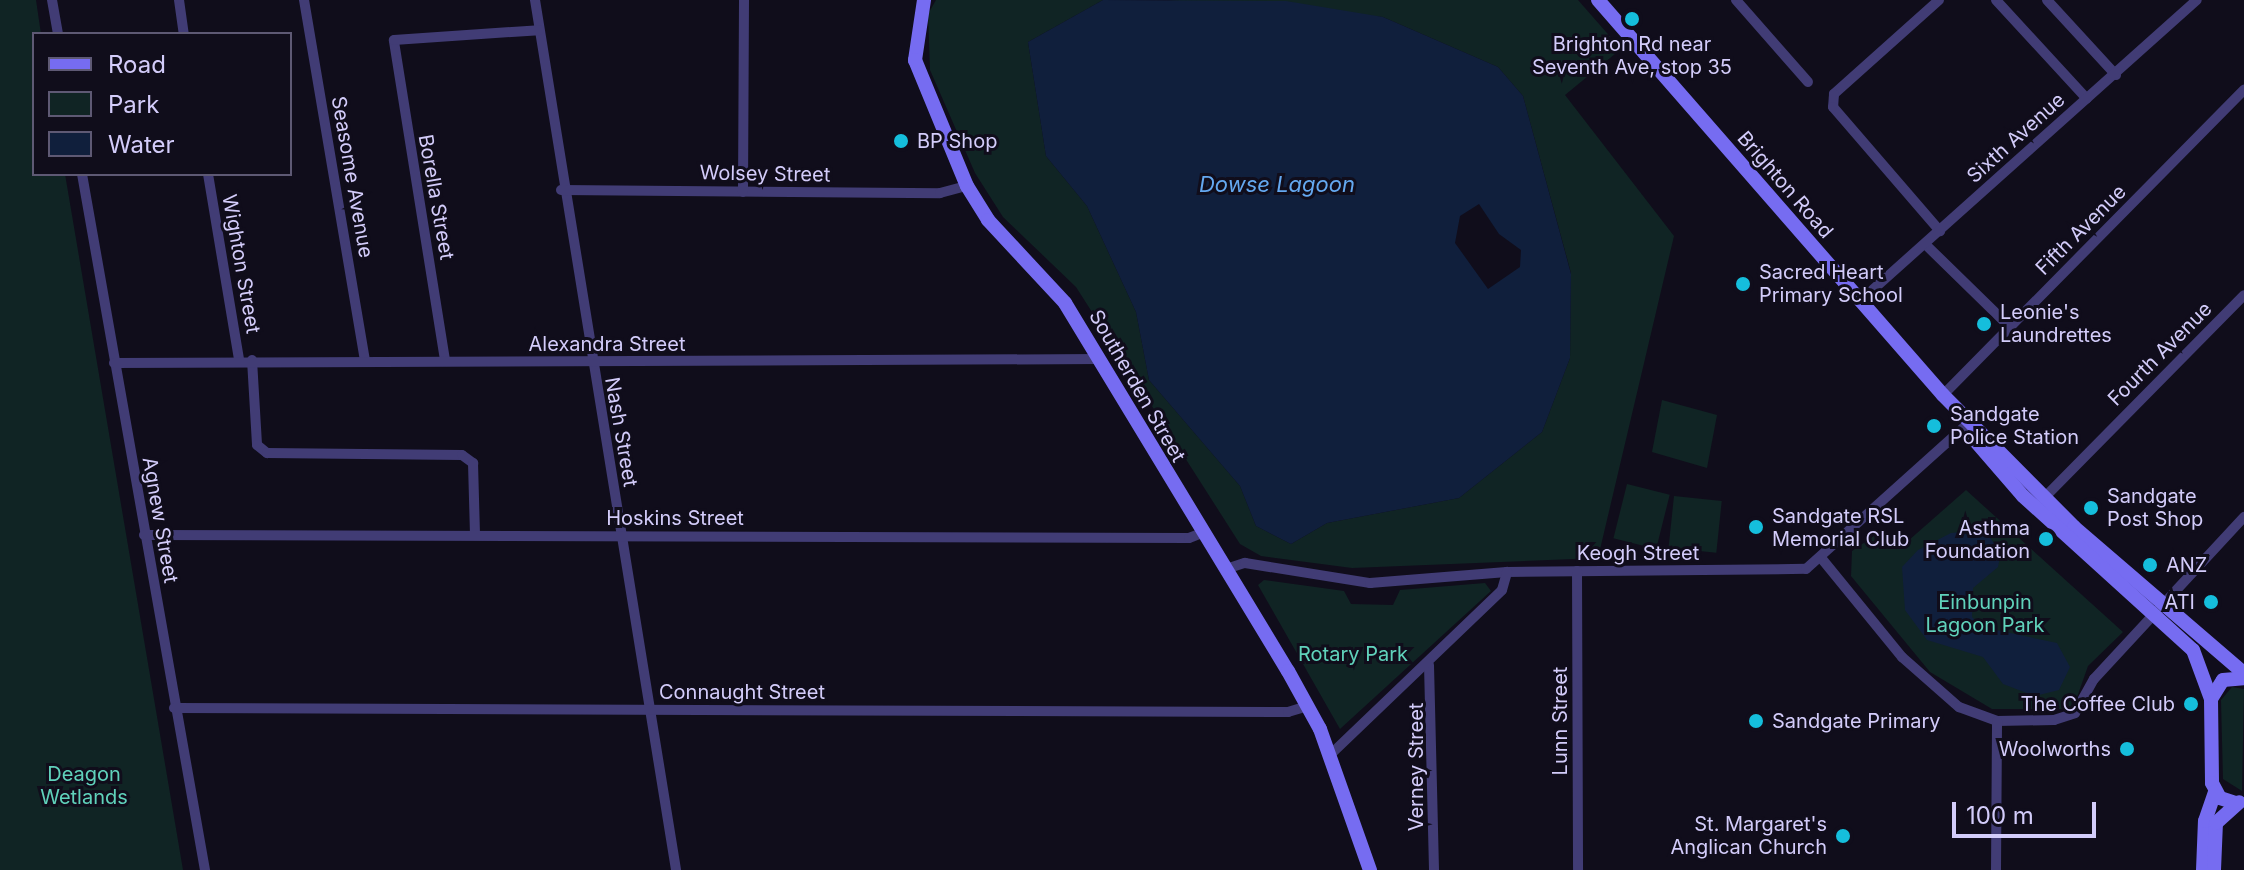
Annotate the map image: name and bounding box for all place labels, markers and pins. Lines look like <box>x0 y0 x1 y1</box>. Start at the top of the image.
marker: Brighton Rd near Seventh Ave, stop 35 <box>1623 10 1641 28</box>
place label: Brighton Rd near Seventh Ave, stop 35 <box>1532 32 1732 79</box>
place label: BP Shop <box>917 129 997 153</box>
marker: BP Shop <box>892 132 910 150</box>
place label: Sacred Heart Primary School <box>1759 260 1903 307</box>
marker: Sacred Heart Primary School <box>1734 275 1752 293</box>
place label: Leonie's Laundrettes <box>2000 300 2112 347</box>
marker: Leonie's Laundrettes <box>1975 315 1993 333</box>
place label: Sandgate Police Station <box>1950 402 2079 449</box>
marker: Sandgate Police Station <box>1925 417 1943 435</box>
place label: Sandgate Post Shop <box>2107 484 2203 531</box>
marker: Sandgate Post Shop <box>2082 499 2100 517</box>
place label: Sandgate RSL Memorial Club <box>1772 504 1909 551</box>
place label: Asthma Foundation <box>1925 516 2030 563</box>
marker: Sandgate RSL Memorial Club <box>1747 518 1765 536</box>
marker: Asthma Foundation <box>2037 530 2055 548</box>
place label: ANZ <box>2166 553 2207 577</box>
marker: ANZ <box>2141 556 2159 574</box>
place label: ATI <box>2165 590 2195 614</box>
marker: ATI <box>2202 593 2220 611</box>
place label: The Coffee Club <box>2020 692 2175 716</box>
marker: The Coffee Club <box>2182 695 2200 713</box>
place label: Sandgate Primary <box>1772 709 1941 733</box>
marker: Sandgate Primary <box>1747 712 1765 730</box>
place label: Woolworths <box>1999 737 2111 761</box>
marker: Woolworths <box>2118 740 2136 758</box>
place label: St. Margaret's Anglican Church <box>1670 812 1827 859</box>
marker: St. Margaret's Anglican Church <box>1834 827 1852 845</box>

